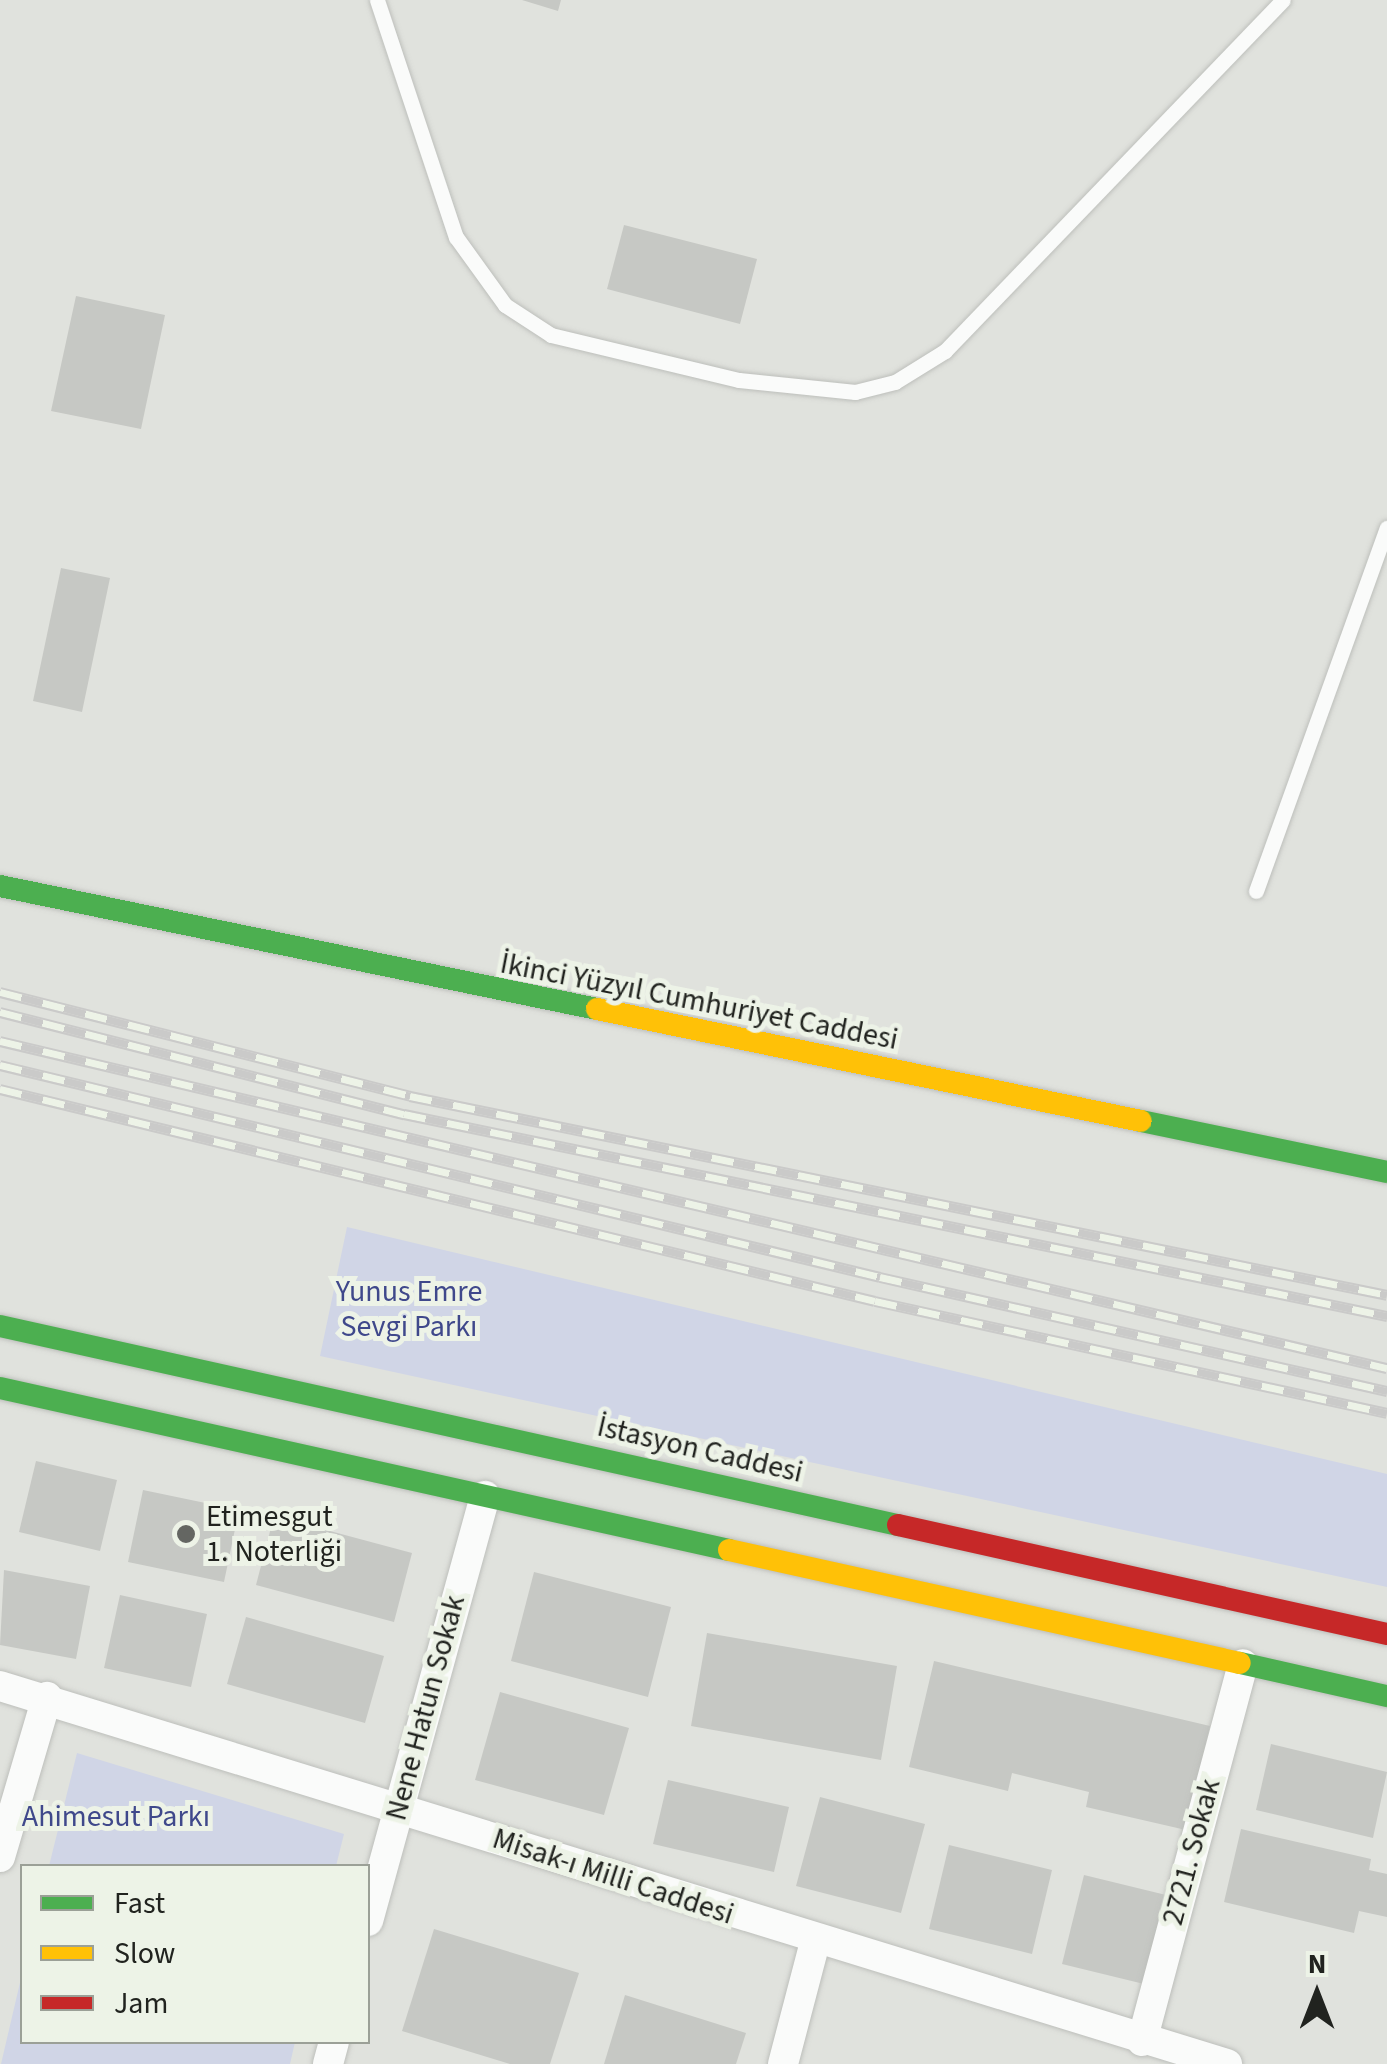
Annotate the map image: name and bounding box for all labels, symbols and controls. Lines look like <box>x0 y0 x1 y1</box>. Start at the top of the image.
street label: İkinci Yüzyıl Cumhuriyet Caddesi <box>497 946 901 1058</box>
park label: Yunus Emre Sevgi Parkı <box>336 1274 482 1344</box>
street label: İstasyon Caddesi <box>594 1409 806 1491</box>
place label: Etimesgut 1. Noterliği <box>206 1499 342 1570</box>
marker: Etimesgut 1. Noterliği <box>175 1523 197 1545</box>
street label: Nene Hatun Sokak <box>379 1592 473 1824</box>
street label: 2721. Sokak <box>1155 1775 1229 1929</box>
park label: Ahimesut Parkı <box>22 1799 210 1835</box>
street label: Misak-ı Milli Caddesi <box>488 1821 738 1933</box>
legend <box>20 1864 370 2044</box>
text: Fast <box>114 1882 165 1925</box>
text: Slow <box>114 1932 175 1975</box>
north arrow <box>1267 1944 1367 2044</box>
text: N <box>1308 1944 1326 1984</box>
text: Jam <box>114 1982 168 2025</box>

